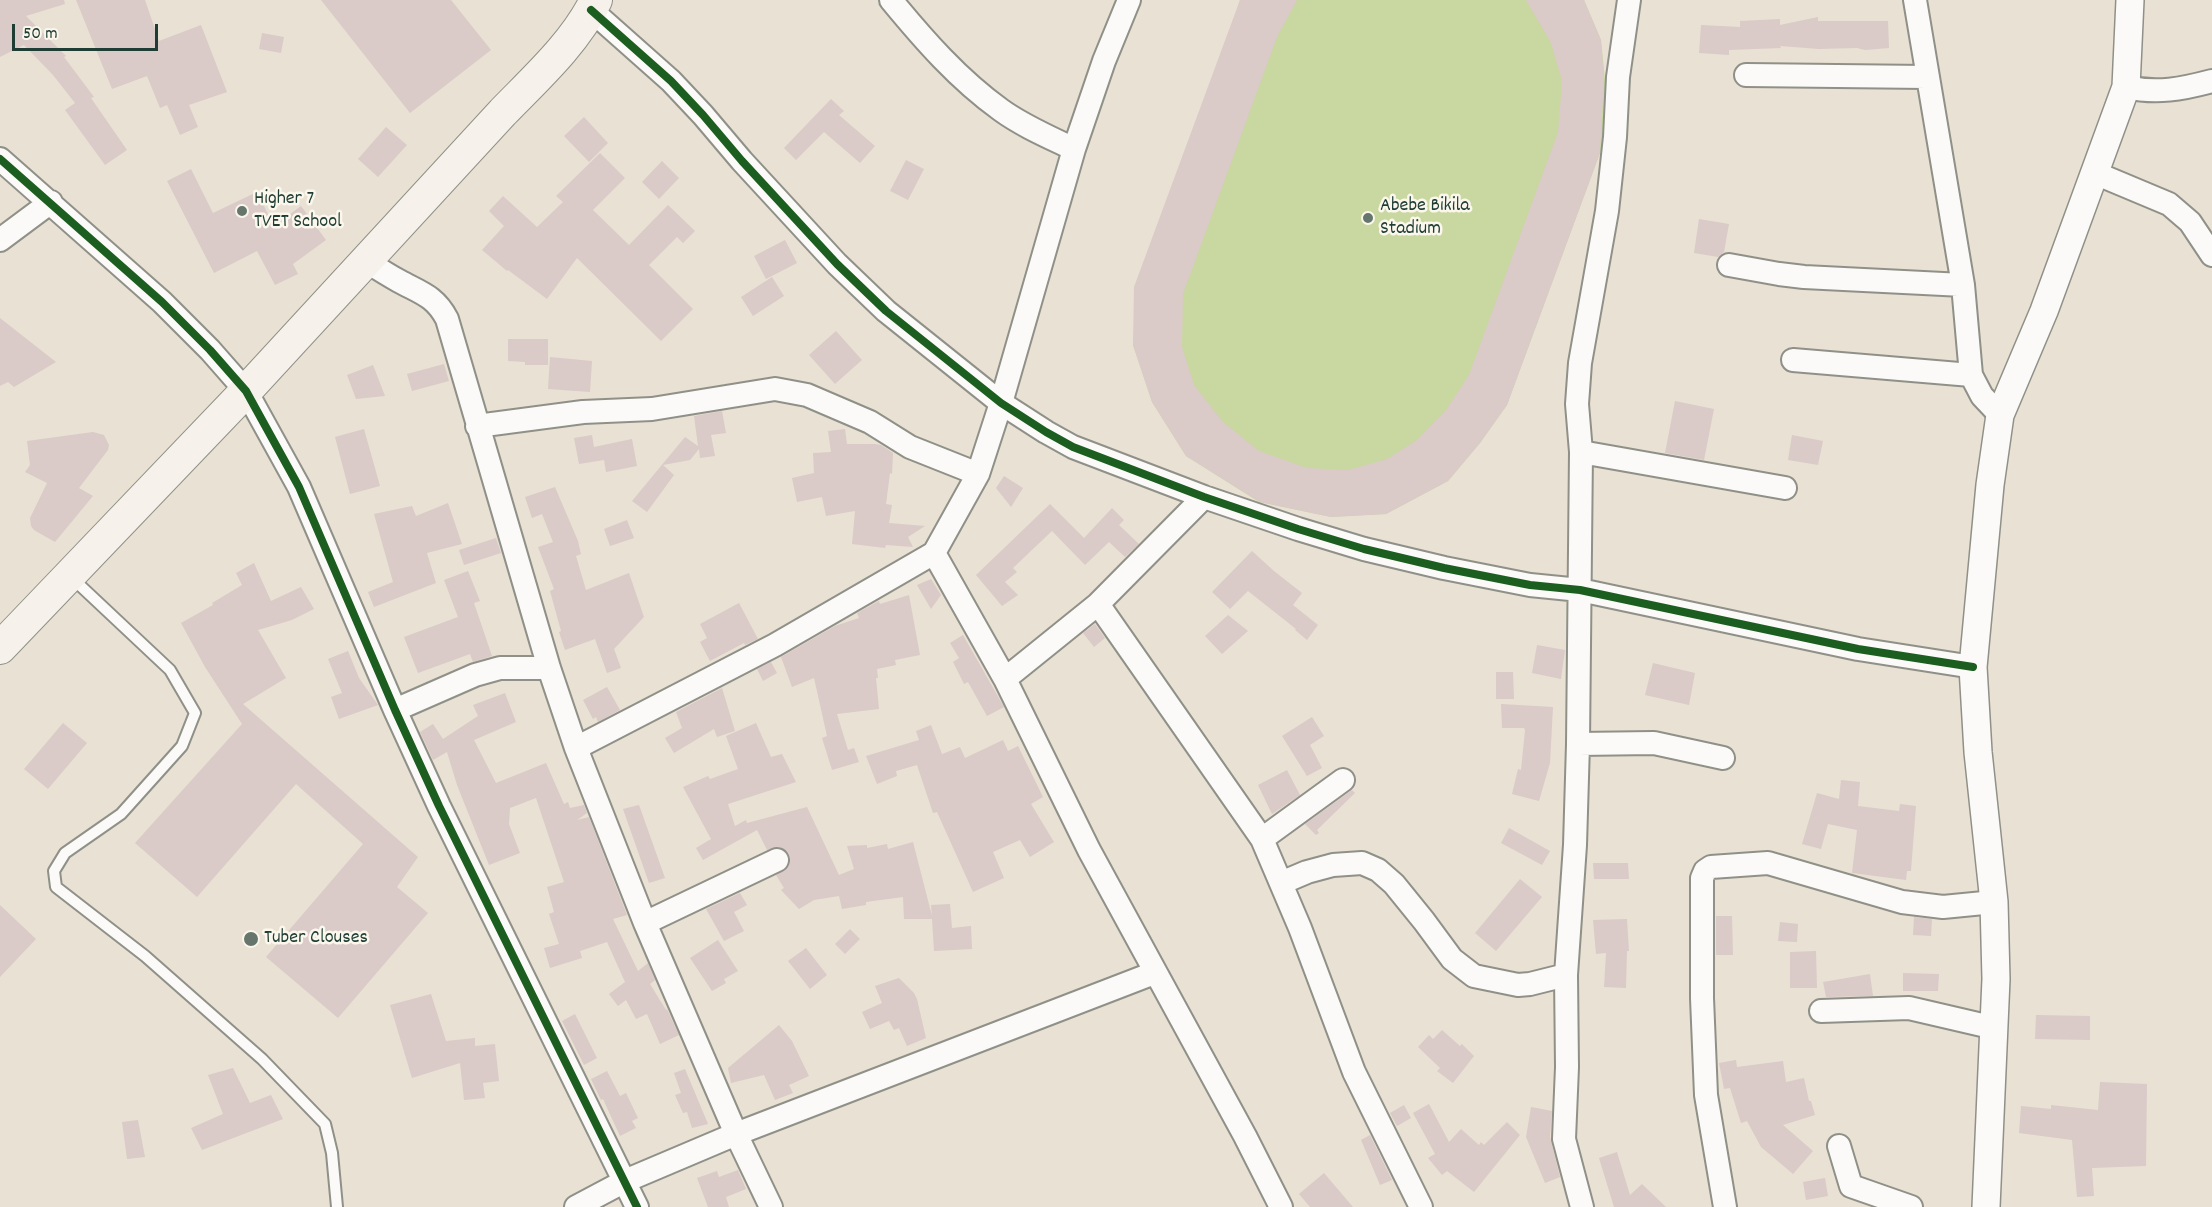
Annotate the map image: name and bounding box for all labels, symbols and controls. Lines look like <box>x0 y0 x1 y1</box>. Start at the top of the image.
scale bar <box>15 12 160 50</box>
text: 50 m <box>23 22 58 47</box>
place label: Higher 7 TVET School <box>254 188 342 235</box>
place label: Abebe Bikila Stadium <box>1380 195 1470 242</box>
marker: Higher 7 TVET School <box>235 204 249 218</box>
marker: Abebe Bikila Stadium <box>1361 211 1375 225</box>
place label: Tuber Clouses <box>264 927 368 951</box>
marker: Tuber Clouses <box>242 930 260 948</box>

